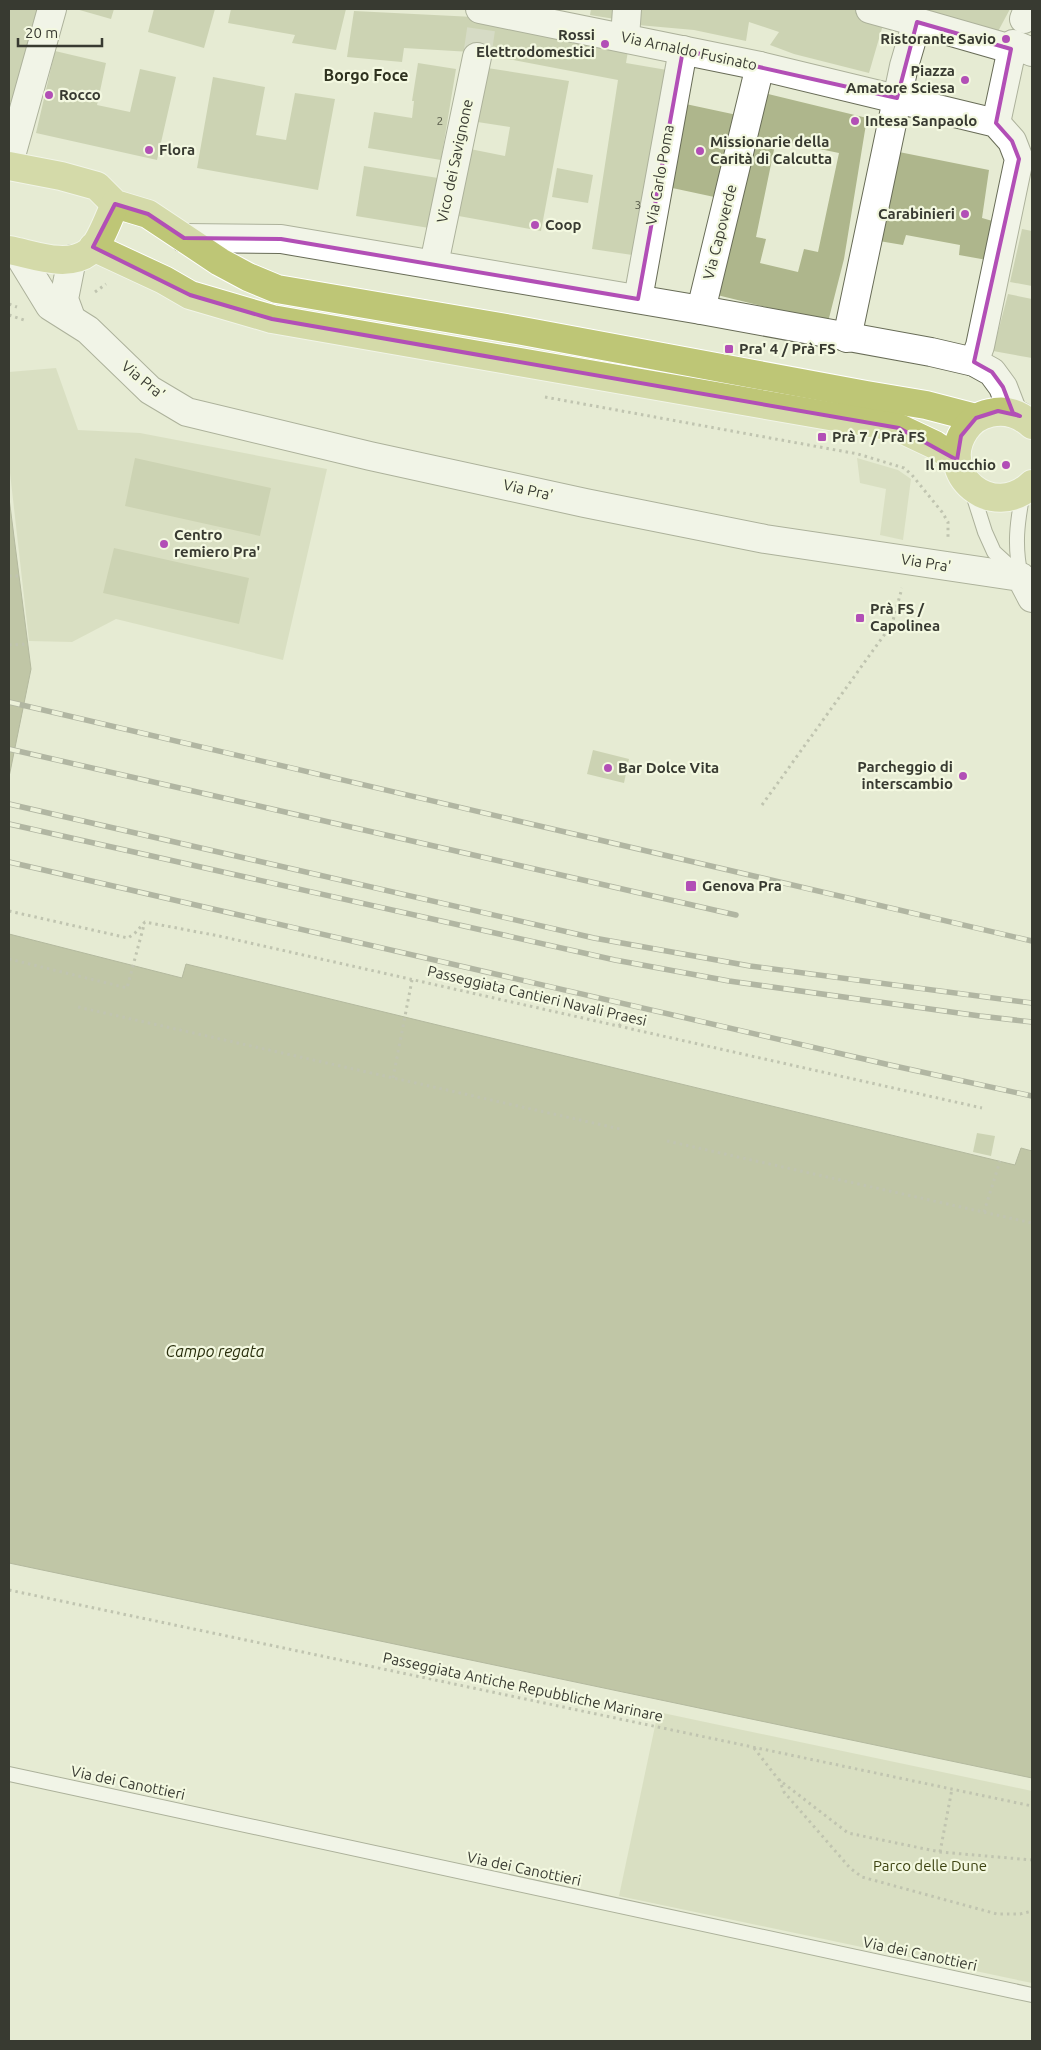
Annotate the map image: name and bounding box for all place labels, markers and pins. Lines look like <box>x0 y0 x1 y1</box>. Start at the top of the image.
place label: Rossi Elettrodomestici <box>476 26 595 60</box>
place label: Ristorante Savio <box>880 30 996 47</box>
marker: Ristorante Savio <box>1000 33 1012 45</box>
marker: Rossi Elettrodomestici <box>599 38 611 50</box>
place label: Piazza Amatore Sciesa <box>846 62 955 96</box>
marker: Piazza Amatore Sciesa <box>959 74 971 86</box>
place label: Rocco <box>59 86 101 103</box>
marker: Rocco <box>43 89 55 101</box>
place label: Intesa Sanpaolo <box>865 112 977 129</box>
marker: Intesa Sanpaolo <box>849 115 861 127</box>
place label: Missionarie della Carità di Calcutta <box>710 133 832 167</box>
place label: Flora <box>159 141 195 158</box>
marker: Flora <box>143 144 155 156</box>
marker: Missionarie della Carità di Calcutta <box>694 145 706 157</box>
place label: Carabinieri <box>878 205 955 222</box>
marker: Carabinieri <box>959 208 971 220</box>
place label: Coop <box>545 216 582 233</box>
marker: Coop <box>529 219 541 231</box>
place label: Pra' 4 / Prà FS <box>739 340 836 357</box>
marker: Pra' 4 / Prà FS <box>723 343 735 355</box>
place label: Prà 7 / Prà FS <box>832 428 925 445</box>
marker: Prà 7 / Prà FS <box>816 431 828 443</box>
place label: Il mucchio <box>925 456 996 473</box>
marker: Il mucchio <box>1000 459 1012 471</box>
place label: Centro remiero Pra' <box>174 526 260 560</box>
marker: Centro remiero Pra' <box>158 538 170 550</box>
place label: Prà FS / Capolinea <box>870 600 940 634</box>
marker: Prà FS / Capolinea <box>854 612 866 624</box>
place label: Parcheggio di interscambio <box>857 758 953 792</box>
place label: Bar Dolce Vita <box>618 759 719 776</box>
marker: Bar Dolce Vita <box>602 762 614 774</box>
marker: Parcheggio di interscambio <box>957 770 969 782</box>
place label: Genova Pra <box>702 877 782 894</box>
marker: Genova Pra <box>684 879 698 893</box>

